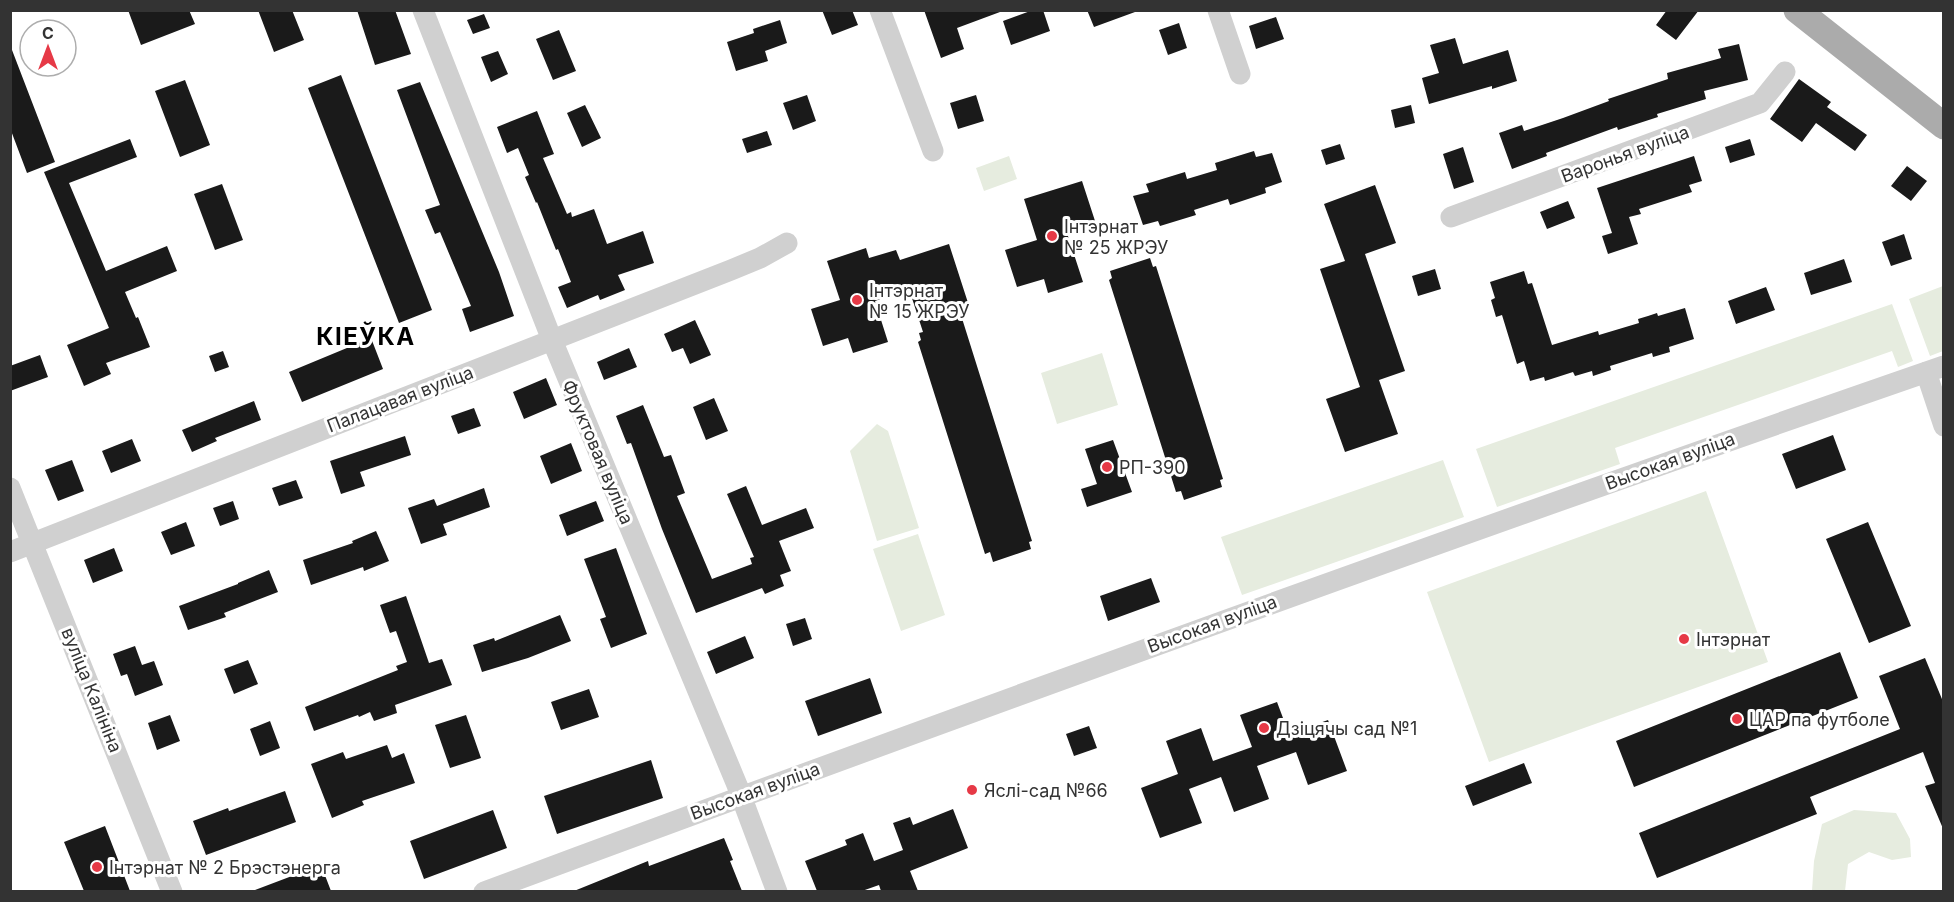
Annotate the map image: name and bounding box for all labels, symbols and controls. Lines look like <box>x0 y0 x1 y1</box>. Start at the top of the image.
north arrow <box>18 18 78 78</box>
text: С <box>42 23 54 43</box>
street label: Варонья вуліца <box>1558 121 1692 187</box>
place label: Інтэрнат № 25 ЖРЭУ <box>1064 216 1168 258</box>
marker: Інтэрнат № 25 ЖРЭУ <box>1045 229 1059 243</box>
place label: Інтэрнат № 15 ЖРЭУ <box>869 280 970 322</box>
marker: Інтэрнат № 15 ЖРЭУ <box>850 293 864 307</box>
district label: КІЕЎКА <box>316 321 416 351</box>
street label: Палацавая вуліца <box>324 361 476 437</box>
street label: Фруктовая вуліца <box>558 377 638 527</box>
street label: Высокая вуліца <box>1602 428 1738 494</box>
place label: РП-390 <box>1119 457 1186 478</box>
marker: РП-390 <box>1100 460 1114 474</box>
street label: Высокая вуліца <box>1144 591 1280 657</box>
street label: вуліца Калініна <box>57 625 127 755</box>
place label: Інтэрнат <box>1696 629 1771 650</box>
marker: Інтэрнат <box>1677 632 1691 646</box>
place label: ЦАР па футболе <box>1749 709 1890 730</box>
marker: ЦАР па футболе <box>1730 712 1744 726</box>
place label: Дзіцячы сад №1 <box>1276 718 1417 739</box>
marker: Дзіцячы сад №1 <box>1257 721 1271 735</box>
street label: Высокая вуліца <box>687 758 823 824</box>
place label: Яслі-сад №66 <box>984 780 1108 801</box>
marker: Яслі-сад №66 <box>965 783 979 797</box>
place label: Інтэрнат № 2 Брэстэнерга <box>109 857 341 878</box>
marker: Інтэрнат № 2 Брэстэнерга <box>90 860 104 874</box>

